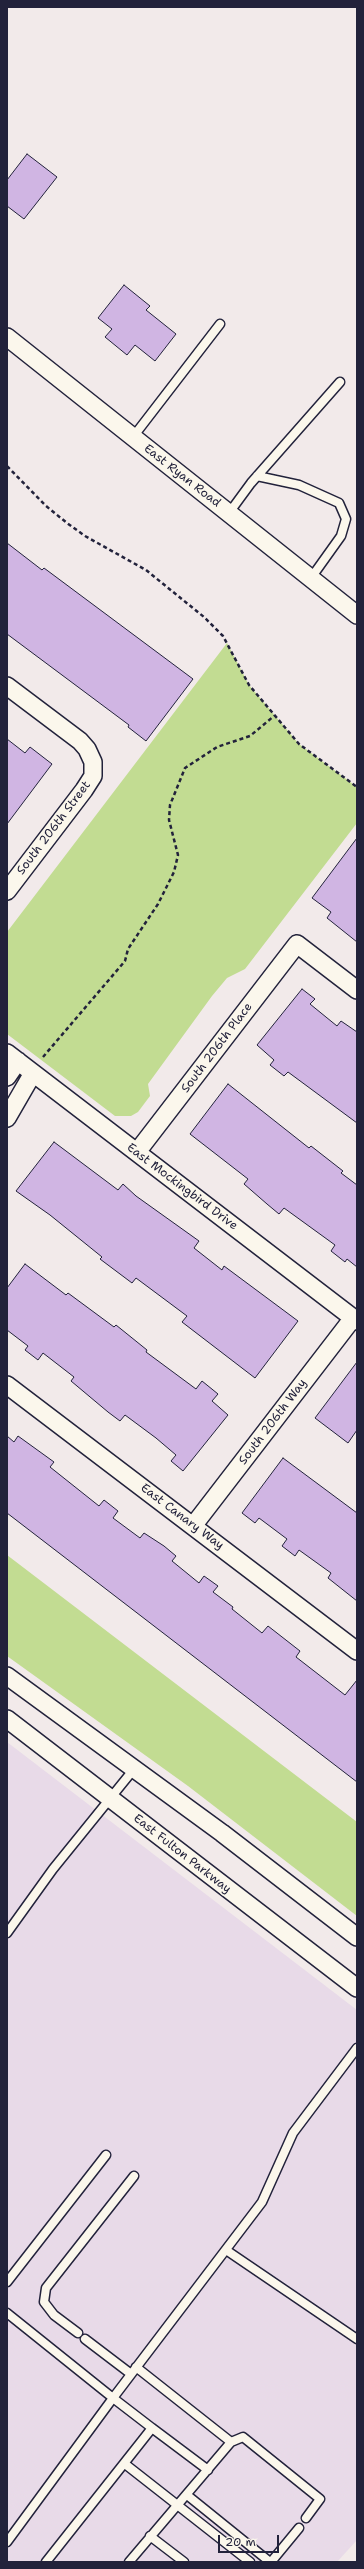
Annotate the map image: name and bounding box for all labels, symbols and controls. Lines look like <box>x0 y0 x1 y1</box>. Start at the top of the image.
street label: East Ryan Road <box>141 442 223 510</box>
street label: South 206th Street <box>14 778 94 878</box>
street label: South 206th Place <box>178 1000 256 1096</box>
street label: East Mockingbird Drive <box>124 1141 240 1233</box>
street label: South 206th Way <box>236 1376 310 1468</box>
street label: East Canary Way <box>138 1481 226 1553</box>
street label: East Fulton Parkway <box>130 1811 234 1897</box>
scale bar <box>220 2527 281 2553</box>
text: 20 m <box>225 2534 256 2550</box>

